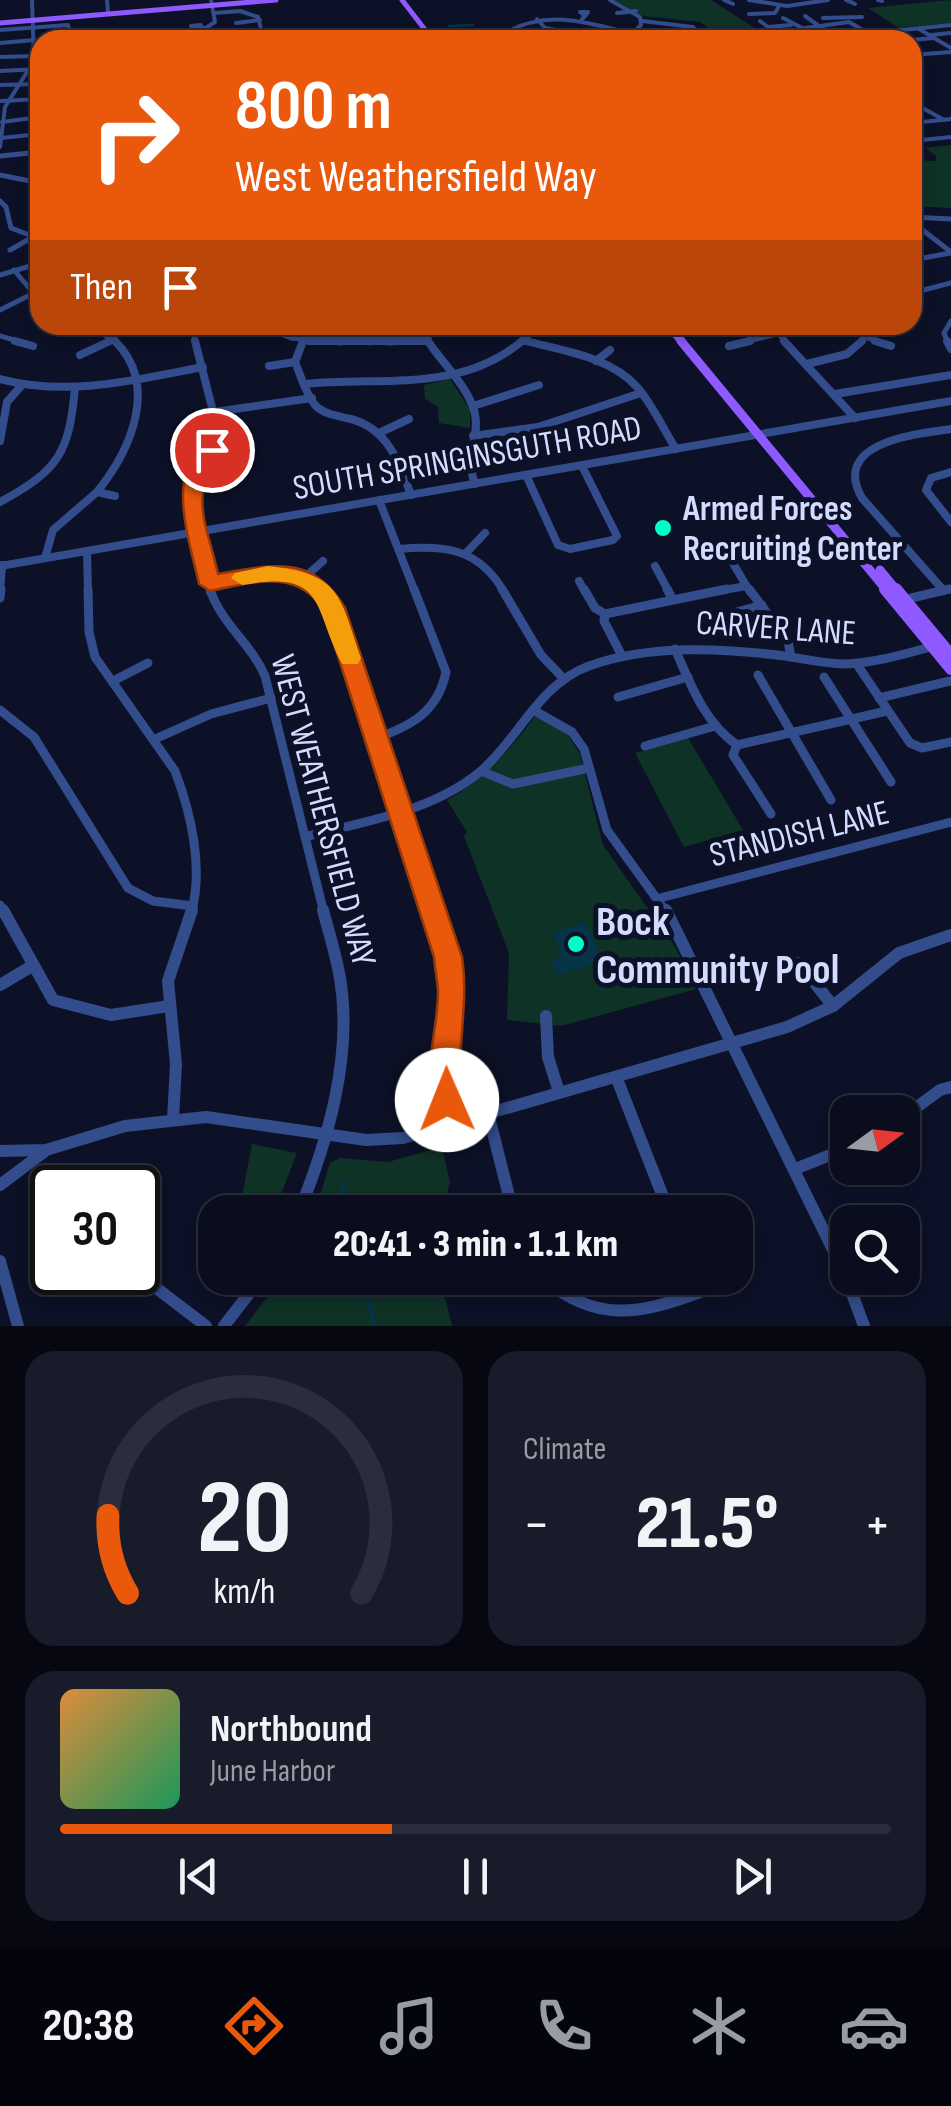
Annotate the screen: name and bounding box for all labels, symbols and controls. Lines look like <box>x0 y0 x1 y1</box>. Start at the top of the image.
text: 800 m <box>235 65 392 149</box>
icon: right <box>70 70 200 200</box>
text: West Weathersfield Way <box>235 150 597 205</box>
icon: arrive <box>153 260 208 315</box>
text: Then <box>70 265 133 310</box>
street label: SOUTH SPRINGINSGUTH ROAD <box>290 407 645 510</box>
pin <box>170 408 255 493</box>
icon: arrive <box>185 423 240 478</box>
place label: Armed Forces Recruiting Center <box>682 488 903 571</box>
marker: Armed Forces Recruiting Center <box>652 517 674 539</box>
street label: CARVER LANE <box>694 601 857 656</box>
street label: WEST WEATHERSFIELD WAY <box>260 650 385 971</box>
street label: STANDISH LANE <box>705 791 894 878</box>
place label: Bock Community Pool <box>596 897 839 996</box>
marker: Bock Community Pool <box>565 933 587 955</box>
position arrow <box>395 1048 499 1152</box>
north arrow <box>830 1095 920 1185</box>
map controls <box>830 1095 920 1295</box>
speed limit sign: 30 <box>30 1165 160 1295</box>
button: search <box>830 1205 920 1295</box>
text: 20:41 · 3 min · 1.1 km <box>333 1222 618 1267</box>
text: Climate <box>523 1430 606 1469</box>
text: 20 <box>196 1457 292 1582</box>
text: 21.5° <box>636 1479 778 1570</box>
text: − <box>523 1492 550 1559</box>
text: + <box>864 1492 891 1559</box>
text: km/h <box>213 1571 275 1614</box>
text: Northbound <box>210 1707 372 1752</box>
text: June Harbor <box>210 1752 335 1791</box>
icon: previous <box>171 1849 226 1904</box>
icon: pause <box>448 1849 503 1904</box>
icon: next <box>725 1849 780 1904</box>
icon: directions <box>219 1991 289 2061</box>
icon: music <box>374 1991 444 2061</box>
icon: phone <box>529 1991 599 2061</box>
icon: climate <box>684 1991 754 2061</box>
icon: car <box>839 1991 909 2061</box>
text: 20:38 <box>42 1999 134 2054</box>

